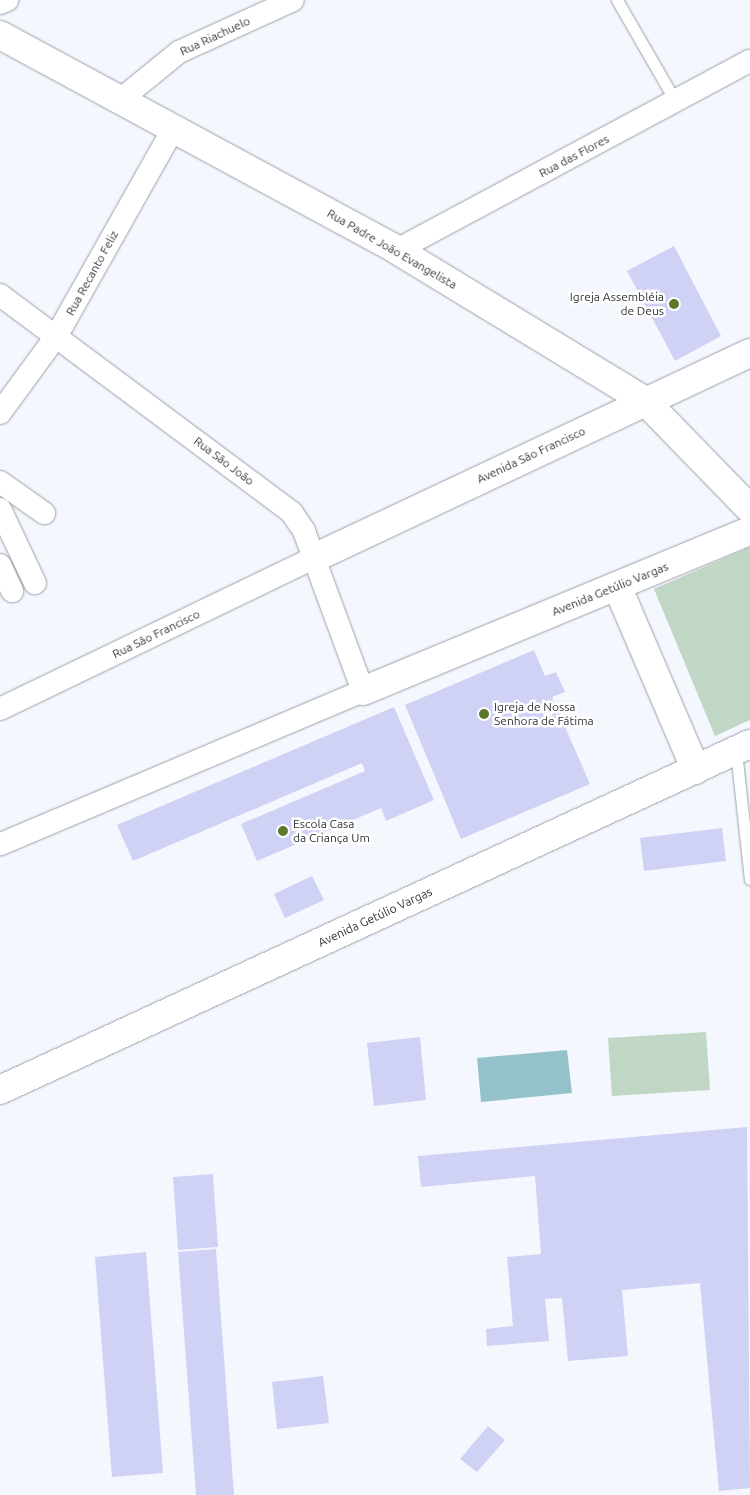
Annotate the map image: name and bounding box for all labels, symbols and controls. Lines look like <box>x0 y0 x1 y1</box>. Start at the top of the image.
street label: Rua Riachuelo <box>178 13 252 59</box>
street label: Rua das Flores <box>537 132 611 180</box>
street label: Rua Padre João Evangelista <box>325 206 459 292</box>
street label: Rua Recanto Feliz <box>63 228 121 318</box>
place label: Igreja Assembléia de Deus <box>570 290 664 318</box>
marker: Igreja Assembléia de Deus <box>668 298 680 310</box>
street label: Avenida São Francisco <box>474 424 588 486</box>
street label: Rua São João <box>191 434 257 488</box>
street label: Avenida Getúlio Vargas <box>550 559 670 619</box>
street label: Rua São Francisco <box>110 607 202 661</box>
place label: Igreja de Nossa Senhora de Fátima <box>494 700 594 728</box>
marker: Igreja de Nossa Senhora de Fátima <box>478 708 490 720</box>
place label: Escola Casa da Criança Um <box>293 817 370 845</box>
marker: Escola Casa da Criança Um <box>277 825 289 837</box>
street label: Avenida Getúlio Vargas <box>316 884 434 950</box>

